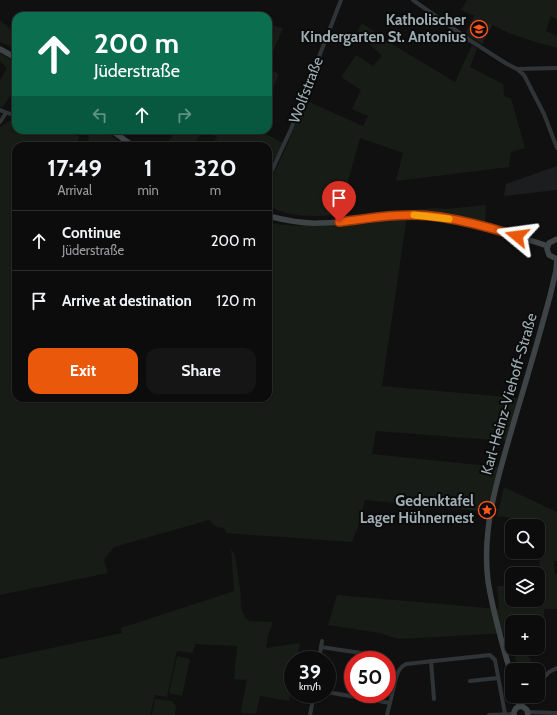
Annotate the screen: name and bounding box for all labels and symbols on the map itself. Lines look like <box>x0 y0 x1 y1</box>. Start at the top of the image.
place label: Katholischer Kindergarten St. Antonius <box>300 11 466 46</box>
school or university icon: Katholischer Kindergarten St. Antonius <box>469 19 489 39</box>
street label: Wolfstraße <box>285 54 327 126</box>
pin <box>322 181 356 222</box>
position arrow <box>496 215 538 257</box>
street label: Karl-Heinz-Viehoff-Straße <box>477 311 541 477</box>
place label: Gedenktafel Lager Hühnernest <box>360 492 474 527</box>
place icon: Gedenktafel Lager Hühnernest <box>477 500 497 520</box>
speed limit sign: 50 <box>344 651 396 703</box>

